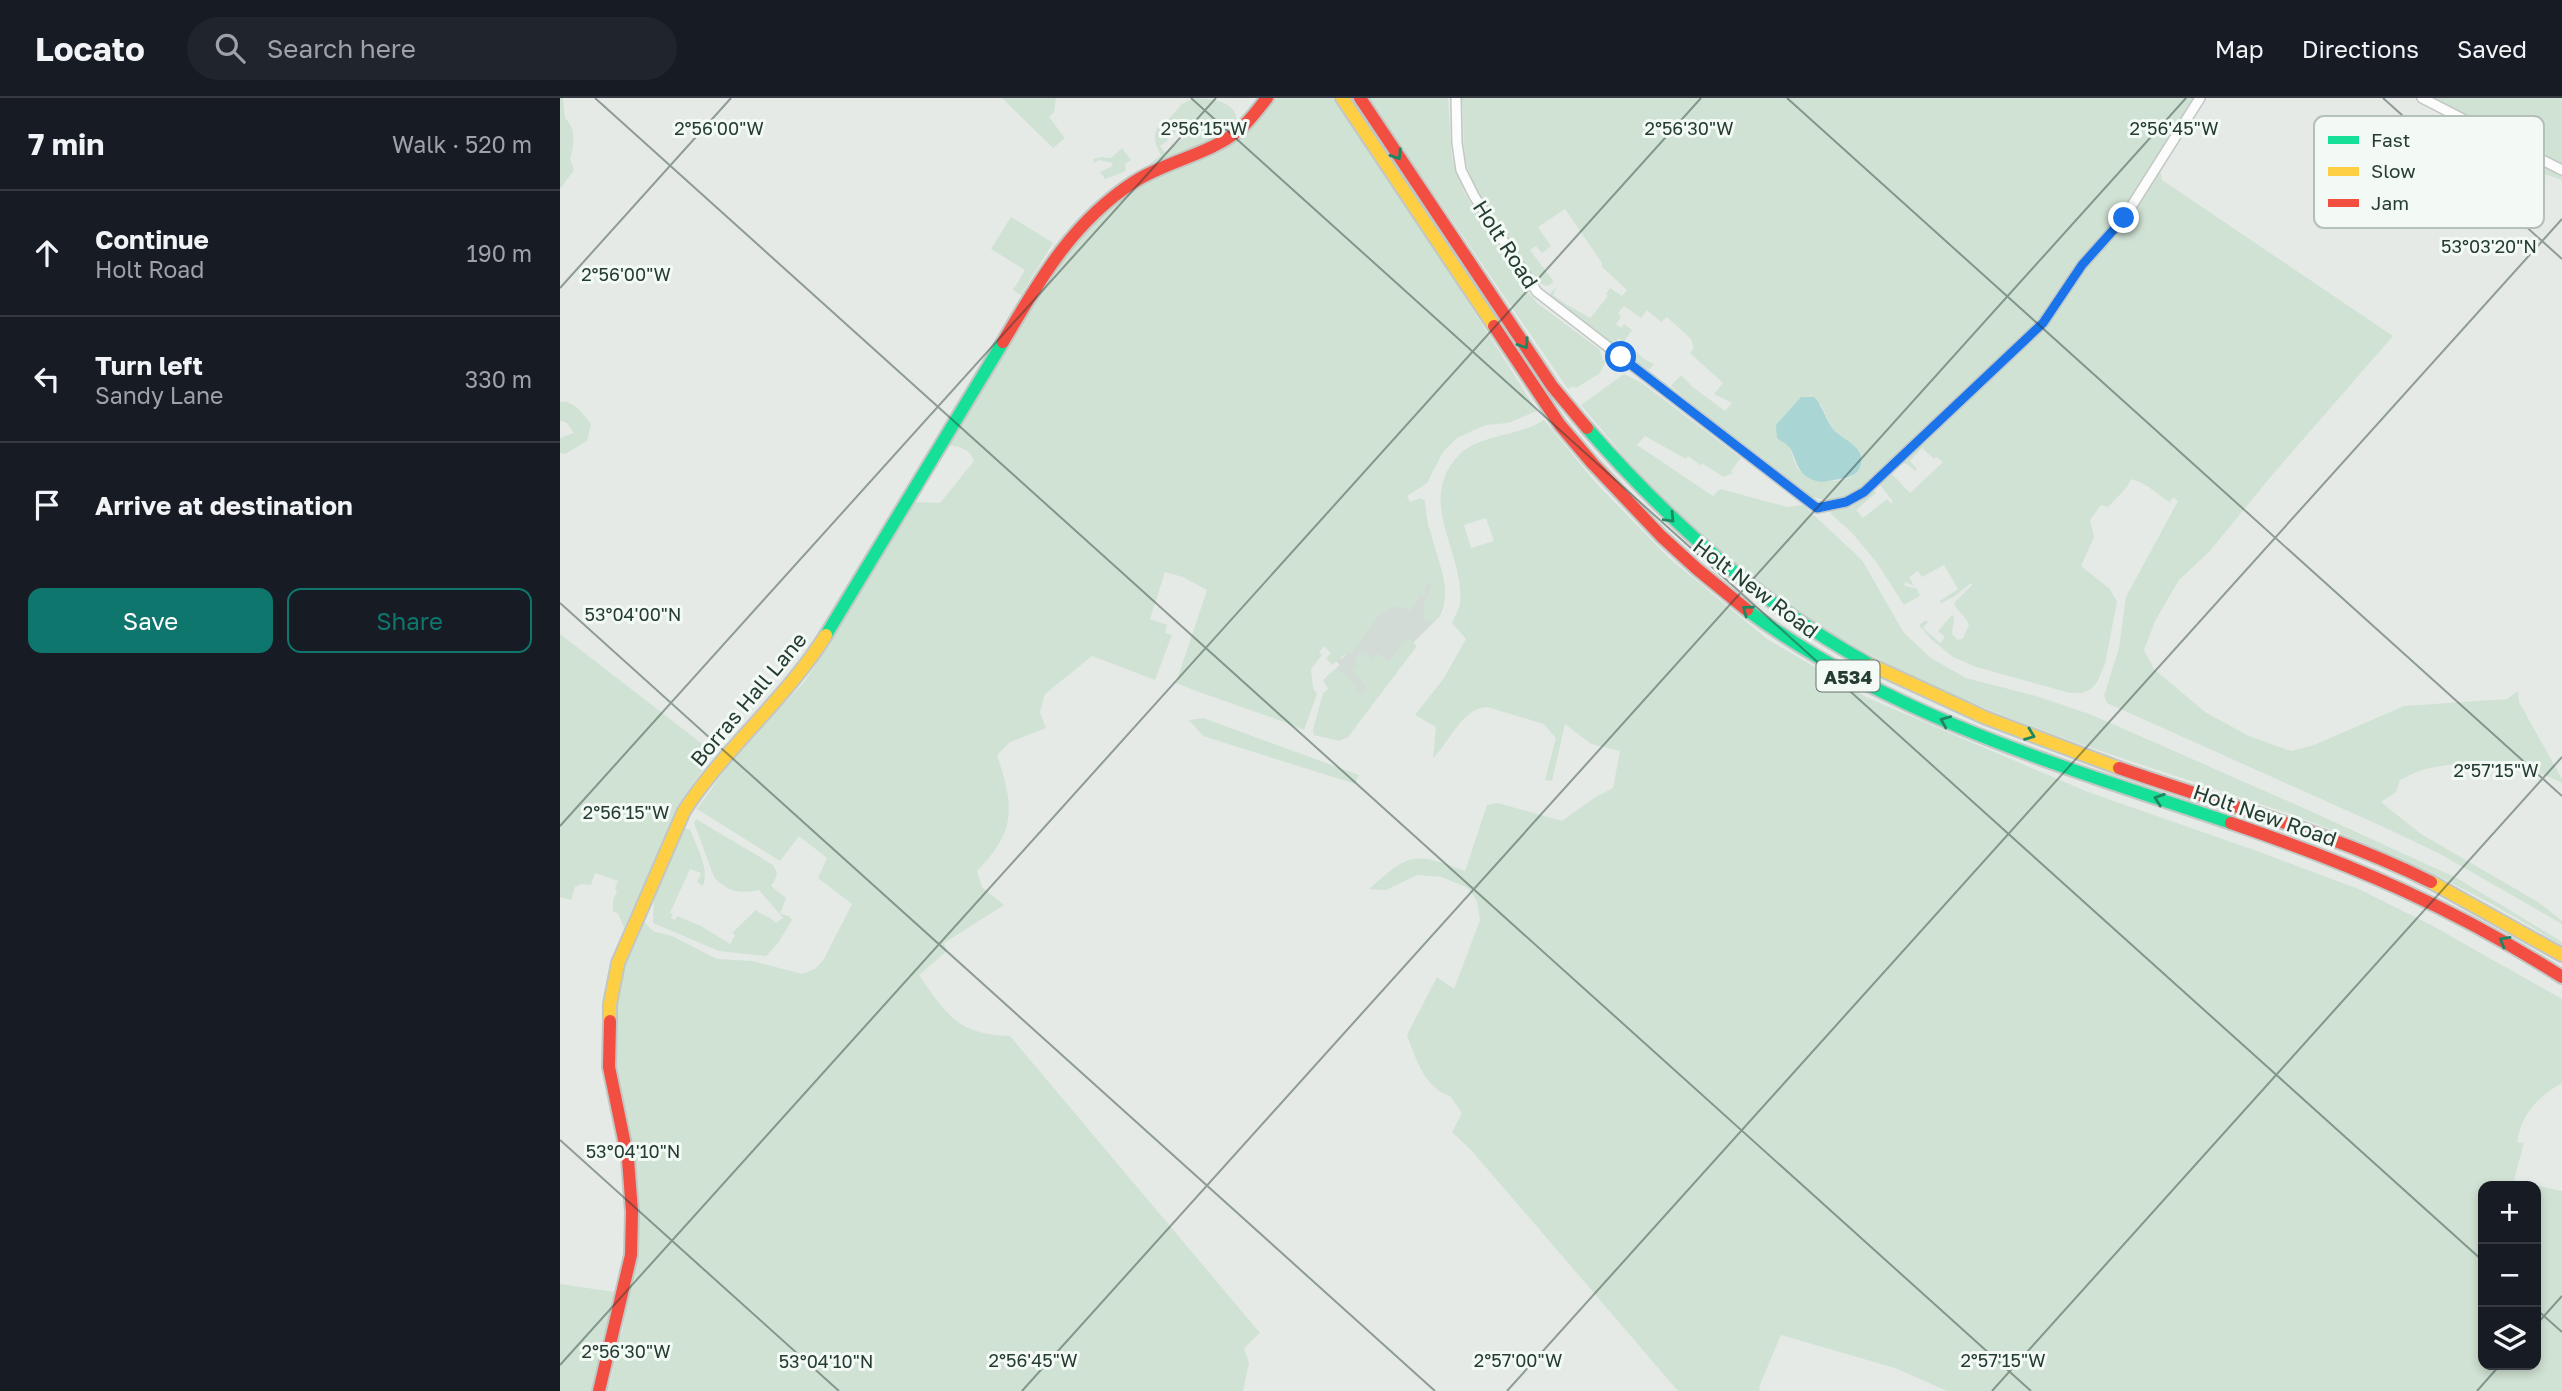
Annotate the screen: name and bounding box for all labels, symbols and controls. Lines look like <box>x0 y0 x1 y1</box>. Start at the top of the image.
search box <box>187 17 677 80</box>
text: Locato <box>35 29 145 68</box>
icon: search <box>211 29 249 67</box>
text: Search here <box>267 33 416 64</box>
text: Map <box>2215 34 2264 63</box>
text: Directions <box>2302 34 2419 63</box>
text: Saved <box>2457 34 2527 63</box>
legend <box>2314 116 2544 228</box>
text: 2°56'00"W <box>674 117 764 139</box>
text: 2°56'15"W <box>1161 117 1247 139</box>
text: 2°56'30"W <box>1644 117 1734 139</box>
text: 2°56'45"W <box>2130 117 2218 139</box>
text: 7 min <box>28 126 104 162</box>
text: Fast <box>2371 128 2410 151</box>
text: Walk · 520 m <box>392 130 532 158</box>
one-way arrow <box>1389 147 1402 160</box>
text: Slow <box>2371 159 2416 182</box>
text: Jam <box>2371 191 2409 214</box>
street label: Holt Road <box>1468 195 1544 293</box>
route end <box>2108 202 2139 233</box>
text: Continue <box>95 224 209 255</box>
icon: ahead <box>28 234 66 272</box>
text: 53°03'20"N <box>2441 235 2537 257</box>
text: 190 m <box>467 239 532 267</box>
text: Holt Road <box>95 255 204 283</box>
text: 2°56'00"W <box>581 263 671 285</box>
one-way arrow <box>1515 337 1528 350</box>
route start <box>1605 341 1636 372</box>
text: Turn left <box>95 350 203 381</box>
icon: left <box>28 360 66 398</box>
text: 330 m <box>465 365 532 393</box>
text: Sandy Lane <box>95 381 223 409</box>
icon: arrive <box>28 486 66 524</box>
text: Arrive at destination <box>95 490 353 521</box>
one-way arrow <box>1661 510 1674 523</box>
street label: Holt New Road <box>1688 532 1824 644</box>
button: Save <box>28 588 273 653</box>
button: Share <box>287 588 532 653</box>
text: 53°04'00"N <box>584 603 682 625</box>
one-way arrow <box>1742 606 1755 619</box>
street label: Borras Hall Lane <box>684 627 812 771</box>
road number: A534 <box>1816 660 1880 692</box>
one-way arrow <box>1940 715 1952 729</box>
one-way arrow <box>2023 727 2035 741</box>
text: 2°57'15"W <box>2453 759 2539 781</box>
street label: Holt New Road <box>2190 778 2340 852</box>
one-way arrow <box>2153 793 2165 807</box>
text: 2°56'15"W <box>583 801 669 823</box>
one-way arrow <box>2498 936 2511 949</box>
text: 53°04'10"N <box>586 1140 680 1162</box>
map controls <box>2478 1181 2541 1370</box>
button: + <box>2478 1181 2541 1244</box>
button: − <box>2478 1244 2541 1307</box>
button: layers <box>2478 1307 2541 1370</box>
text: 2°56'30"W <box>581 1340 671 1362</box>
text: 2°56'45"W <box>989 1349 1077 1371</box>
text: 2°57'00"W <box>1474 1349 1562 1371</box>
text: 2°57'15"W <box>1960 1349 2046 1371</box>
text: 53°04'10"N <box>779 1350 873 1372</box>

